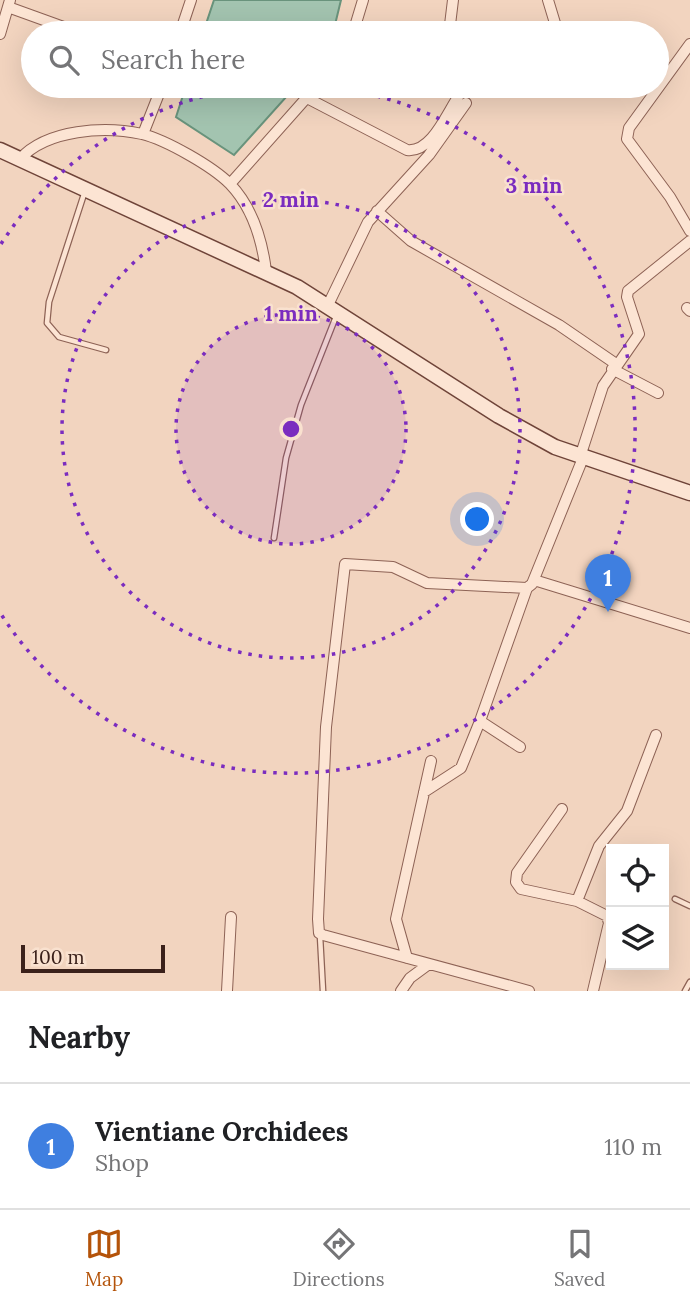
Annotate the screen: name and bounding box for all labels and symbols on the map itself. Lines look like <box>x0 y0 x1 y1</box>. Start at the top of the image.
text: 3 min <box>506 172 562 199</box>
text: 2 min <box>263 186 319 213</box>
text: 1 min <box>264 300 318 327</box>
centre of rings <box>279 417 303 441</box>
your location <box>460 502 494 536</box>
pin: 1 <box>585 554 631 612</box>
scale bar <box>21 942 164 974</box>

